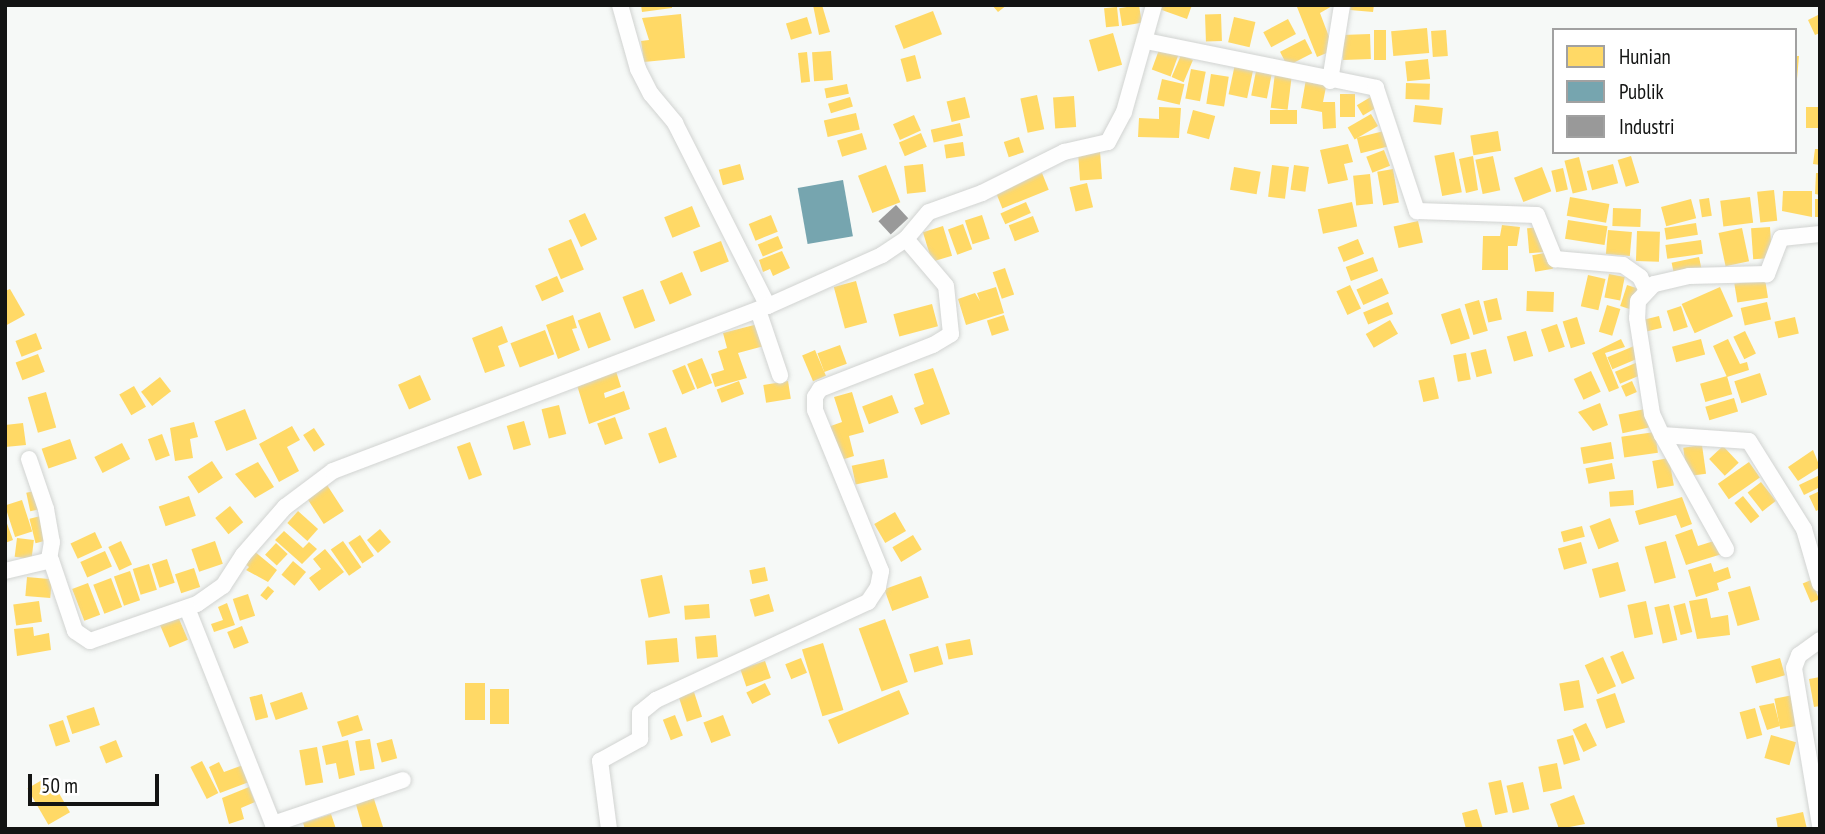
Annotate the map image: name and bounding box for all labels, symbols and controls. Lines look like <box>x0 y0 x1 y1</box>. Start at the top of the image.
legend <box>1552 28 1797 154</box>
text: Hunian <box>1619 43 1671 70</box>
text: Publik <box>1619 78 1664 105</box>
text: Industri <box>1619 113 1675 140</box>
scale bar <box>32 760 163 804</box>
text: 50 m <box>41 772 78 799</box>

